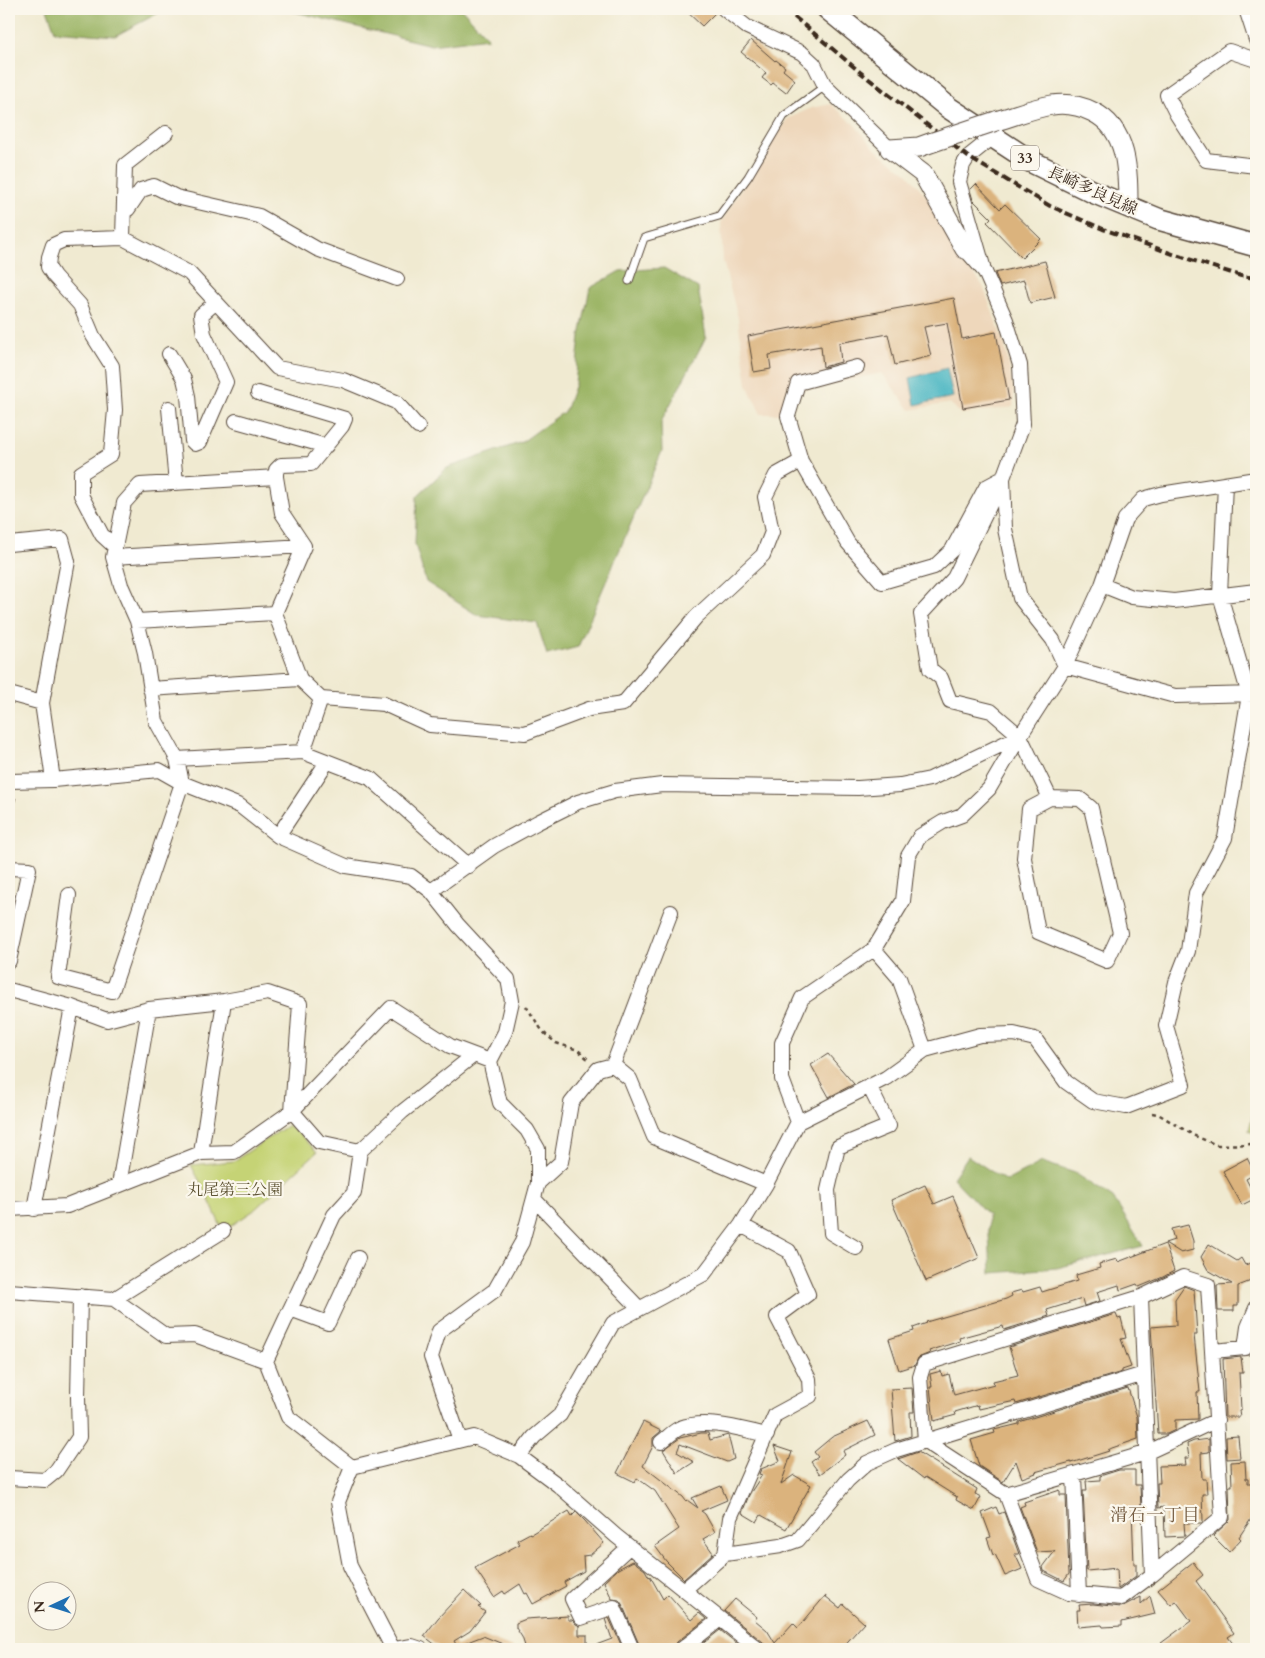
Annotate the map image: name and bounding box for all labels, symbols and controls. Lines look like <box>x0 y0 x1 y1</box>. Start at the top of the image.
road number: 33 <box>1011 146 1039 170</box>
street label: 長崎多良見線 <box>1044 161 1141 220</box>
park label: 丸尾第三公園 <box>187 1179 283 1201</box>
district label: 滑石一丁目 <box>1110 1503 1200 1528</box>
north arrow <box>28 1580 78 1630</box>
text: N <box>30 1600 49 1614</box>

